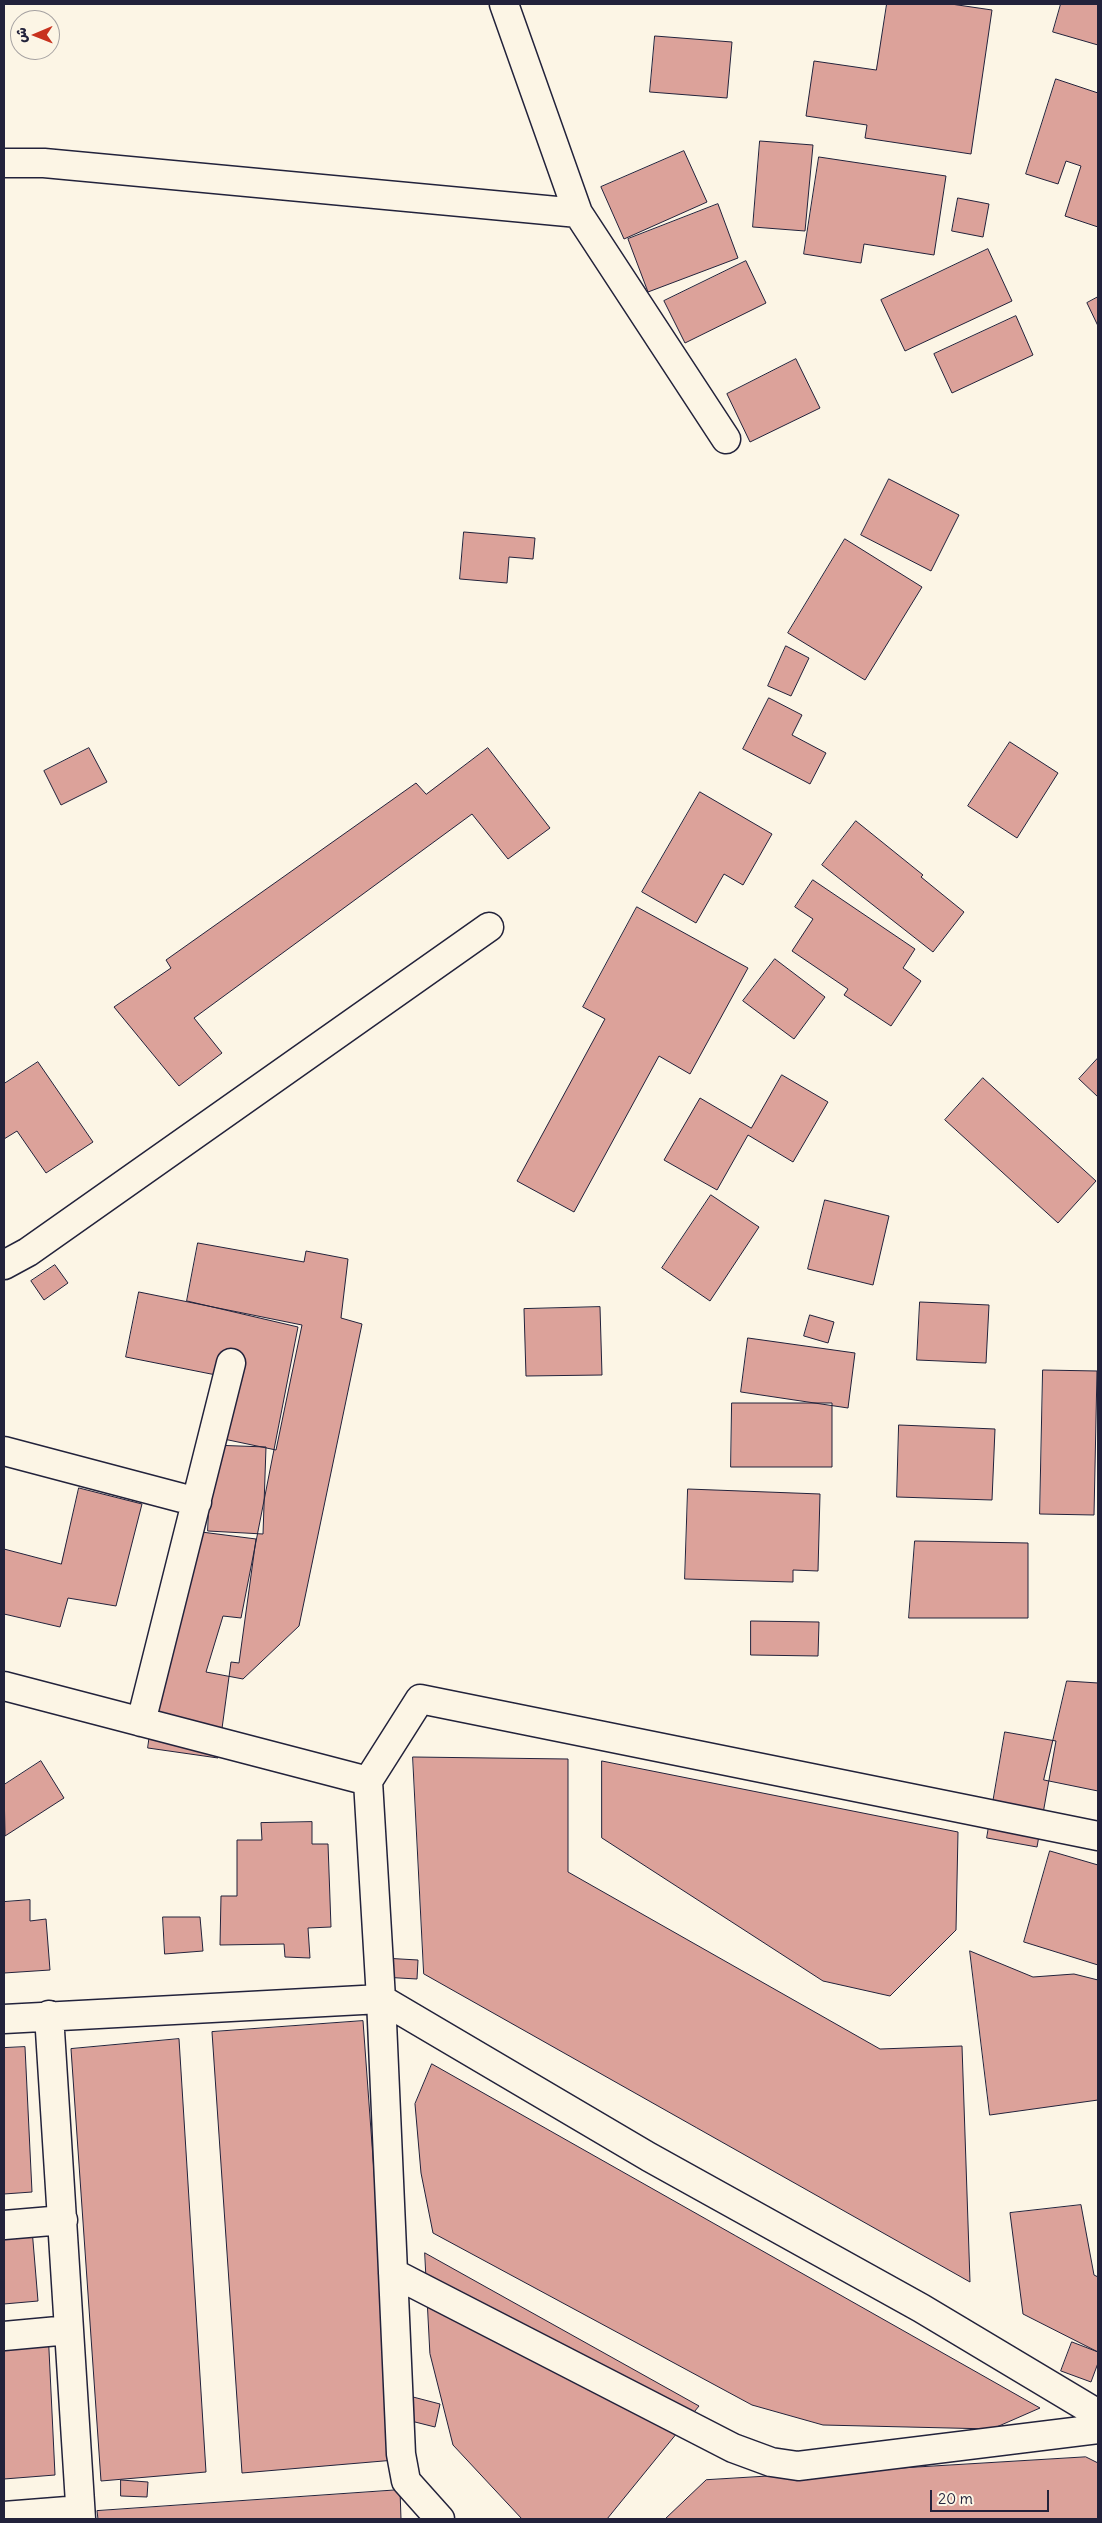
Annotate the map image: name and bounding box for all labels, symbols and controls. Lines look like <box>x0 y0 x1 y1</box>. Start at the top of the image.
north arrow <box>10 10 60 60</box>
text: ش <box>12 27 30 43</box>
scale bar <box>932 2480 1051 2512</box>
text: 20 m <box>938 2489 973 2508</box>

